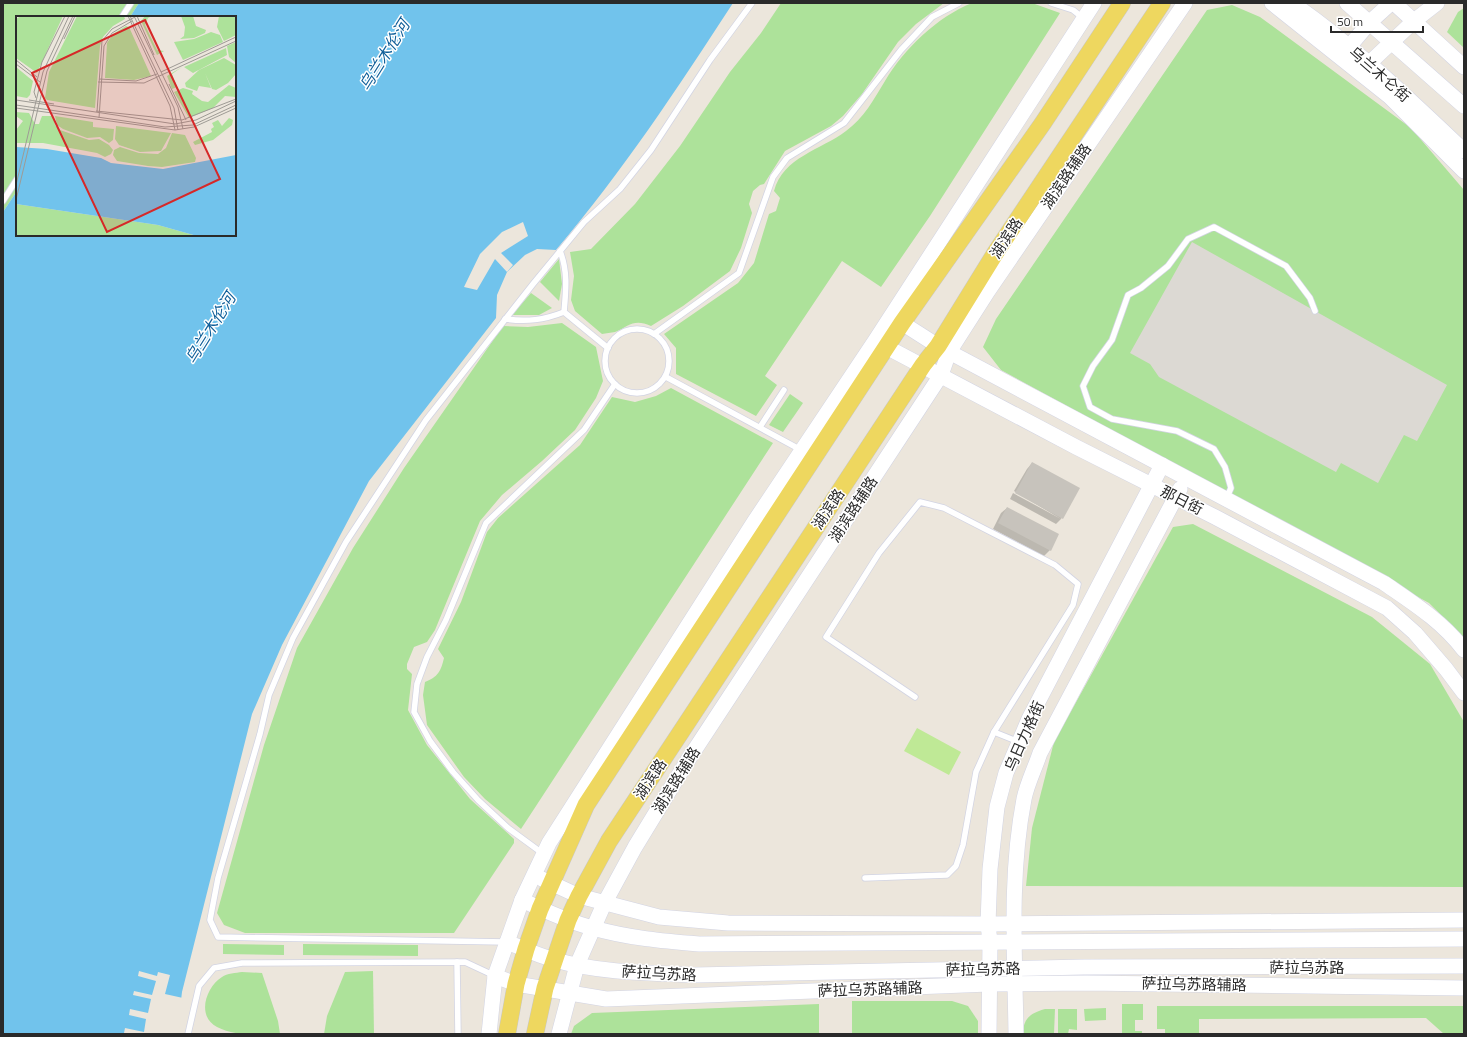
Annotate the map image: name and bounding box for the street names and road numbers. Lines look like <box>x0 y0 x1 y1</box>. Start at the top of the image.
street label: 乌兰木仑街 <box>1344 41 1416 107</box>
street label: 湖滨路辅路 <box>1035 138 1097 214</box>
street label: 湖滨路 <box>984 213 1028 263</box>
street label: 湖滨路辅路 <box>823 471 883 547</box>
street label: 那日街 <box>1157 480 1207 520</box>
street label: 湖滨路 <box>806 484 850 534</box>
street label: 乌日力格街 <box>998 697 1050 775</box>
street label: 湖滨路辅路 <box>646 742 706 818</box>
street label: 湖滨路 <box>628 754 672 804</box>
street label: 萨拉乌苏路 <box>1269 956 1345 979</box>
street label: 萨拉乌苏路 <box>945 957 1021 981</box>
street label: 萨拉乌苏路 <box>621 960 697 986</box>
street label: 萨拉乌苏路辅路 <box>1141 972 1247 996</box>
street label: 萨拉乌苏路辅路 <box>817 976 923 1002</box>

